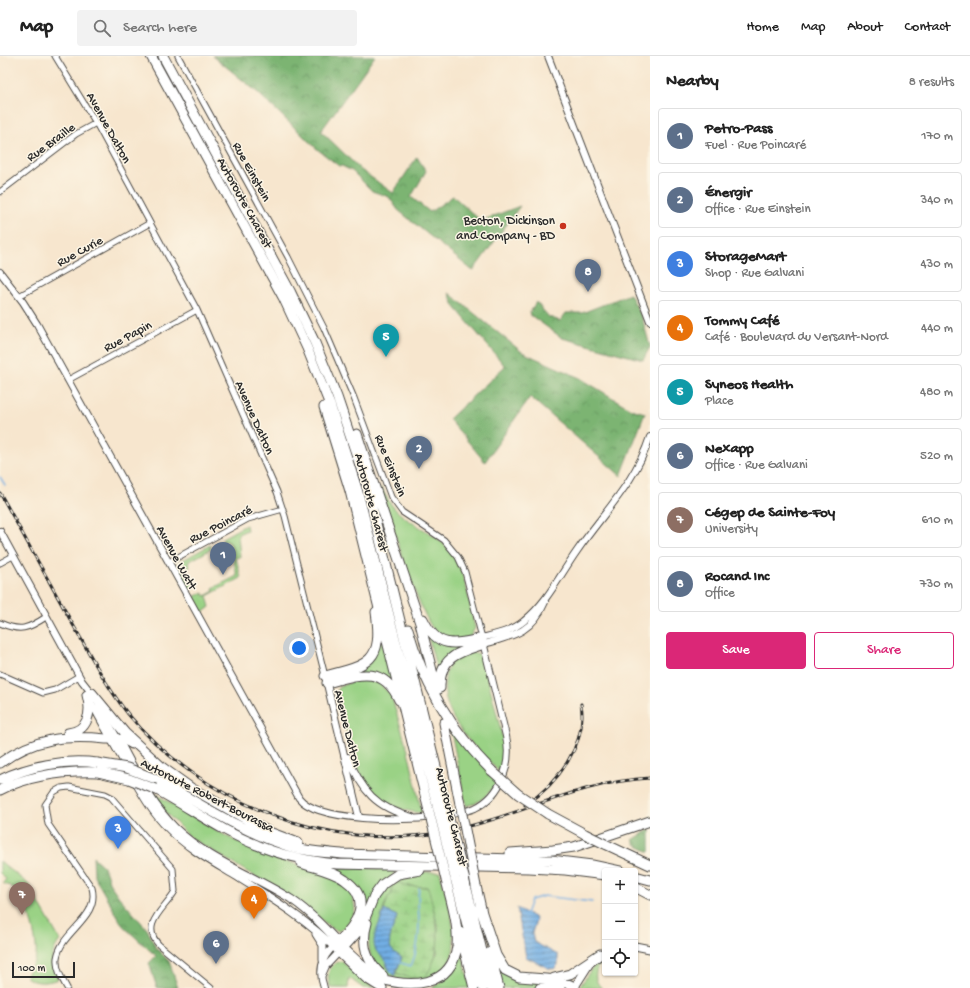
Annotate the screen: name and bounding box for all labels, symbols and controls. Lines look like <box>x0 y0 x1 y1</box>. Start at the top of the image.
search box <box>77 10 357 46</box>
text: Map <box>20 16 53 39</box>
icon: search <box>91 17 113 39</box>
text: Search here <box>123 19 197 37</box>
text: Home <box>747 19 779 36</box>
text: Map <box>801 19 825 36</box>
text: About <box>847 19 883 36</box>
text: Contact <box>905 19 950 36</box>
text: Nearby <box>666 72 719 92</box>
text: 8 results <box>909 75 954 90</box>
street label: Avenue Dalton <box>82 90 134 167</box>
street label: Rue Braille <box>24 120 79 166</box>
text: Petro-Pass <box>705 120 773 138</box>
text: 1 <box>677 129 683 144</box>
text: 170 m <box>921 129 953 144</box>
text: Fuel · Rue Poincaré <box>705 138 806 153</box>
street label: Rue Einstein <box>228 140 274 205</box>
street label: Autoroute Charest <box>213 155 276 252</box>
text: Énergir <box>705 184 752 202</box>
text: 2 <box>677 193 683 208</box>
text: 340 m <box>920 193 953 208</box>
text: Office · Rue Einstein <box>705 202 811 217</box>
place label: Becton, Dickinson and Company - BD <box>456 214 556 244</box>
marker: Becton, Dickinson and Company - BD <box>558 221 568 231</box>
street label: Rue Curie <box>55 233 106 271</box>
text: StorageMart <box>705 248 786 266</box>
text: 3 <box>677 257 683 272</box>
text: 430 m <box>920 257 953 272</box>
pin: 8 <box>575 259 601 292</box>
text: Shop · Rue Galvani <box>705 266 804 281</box>
text: Tommy Café <box>705 312 780 330</box>
street label: Rue Papin <box>101 318 156 356</box>
text: 4 <box>677 321 683 336</box>
text: 440 m <box>921 321 953 336</box>
pin: 5 <box>373 324 399 357</box>
text: Café · Boulevard du Versant-Nord <box>705 330 888 345</box>
text: Syneos Health <box>705 376 793 394</box>
street label: Avenue Dalton <box>231 379 277 458</box>
text: 5 <box>677 385 683 400</box>
text: 480 m <box>920 385 953 400</box>
text: Place <box>705 394 733 409</box>
street label: Rue Einstein <box>370 433 409 500</box>
pin: 2 <box>406 436 432 469</box>
text: Nexapp <box>705 440 754 458</box>
text: 6 <box>677 449 683 464</box>
text: 520 m <box>920 449 953 464</box>
street label: Autoroute Charest <box>350 452 391 555</box>
text: Office · Rue Galvani <box>705 458 808 473</box>
street label: Rue Poincaré <box>187 503 255 547</box>
text: Cégep de Sainte-Foy <box>705 504 835 522</box>
text: 7 <box>677 513 683 528</box>
text: 610 m <box>921 513 953 528</box>
text: University <box>705 522 758 537</box>
street label: Avenue Watt <box>152 523 200 594</box>
pin: 1 <box>210 542 236 575</box>
text: Rocand Inc <box>705 568 769 586</box>
text: 8 <box>676 577 684 592</box>
text: 730 m <box>920 577 953 592</box>
text: Office <box>705 586 735 601</box>
button: Save <box>666 632 806 669</box>
button: Share <box>814 632 954 669</box>
your location <box>289 638 309 658</box>
street label: Avenue Dalton <box>330 688 364 770</box>
street label: Autoroute Robert-Bourassa <box>138 756 277 837</box>
street label: Autoroute Charest <box>431 766 470 869</box>
pin: 3 <box>105 816 131 849</box>
map controls <box>602 868 638 976</box>
button: + <box>602 868 638 904</box>
pin: 7 <box>9 882 35 915</box>
pin: 4 <box>241 886 267 919</box>
button: − <box>602 904 638 940</box>
pin: 6 <box>203 931 229 964</box>
button: locate <box>602 940 638 976</box>
scale bar <box>12 960 75 979</box>
text: 100 m <box>18 963 45 975</box>

